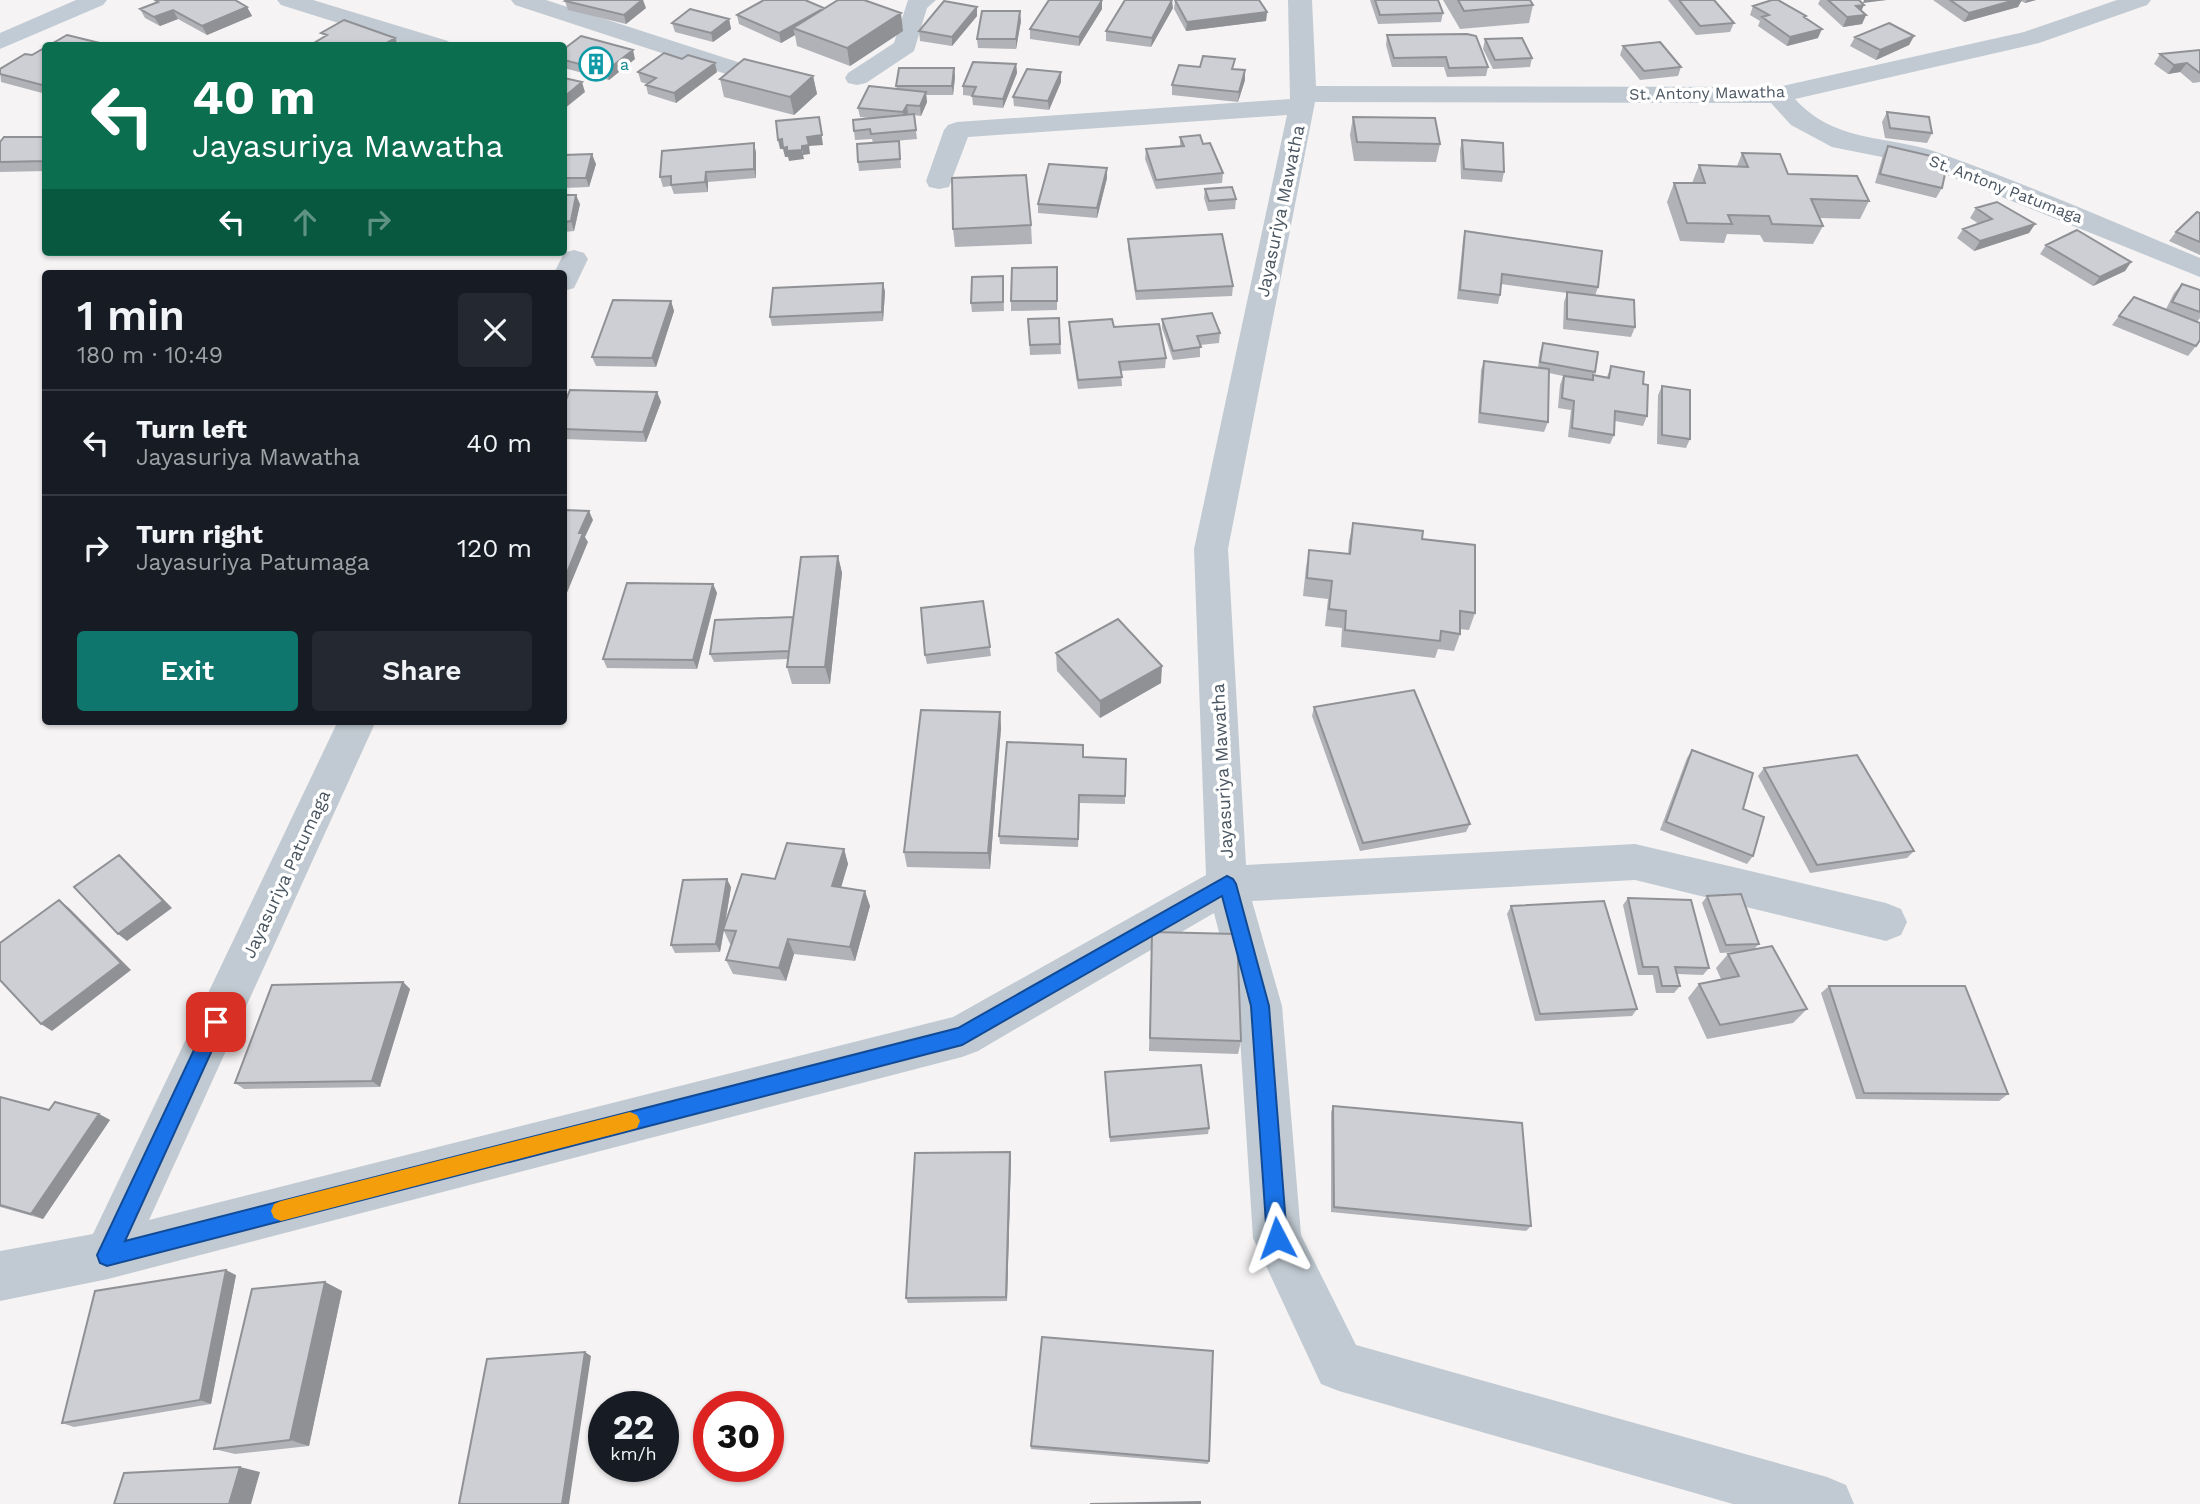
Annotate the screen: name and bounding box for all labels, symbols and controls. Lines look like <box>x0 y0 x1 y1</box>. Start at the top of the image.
building icon: a <box>577 45 615 83</box>
place label: a <box>620 55 629 74</box>
text: 40 m <box>192 68 315 126</box>
icon: left <box>77 70 168 161</box>
street label: St. Antony Mawatha <box>1629 82 1785 104</box>
street label: Jayasuriya Mawatha <box>1252 123 1308 299</box>
text: Jayasuriya Mawatha <box>192 127 504 165</box>
street label: St. Antony Patumaga <box>1927 151 2085 227</box>
icon: left <box>213 203 251 241</box>
icon: ahead <box>286 203 324 241</box>
icon: right <box>359 203 397 241</box>
text: 1 min <box>77 291 185 340</box>
button: close <box>458 293 532 367</box>
text: 180 m · 10:49 <box>77 342 223 369</box>
text: Turn left <box>136 414 247 444</box>
icon: left <box>77 424 115 462</box>
text: 40 m <box>466 428 532 458</box>
text: Jayasuriya Mawatha <box>136 444 360 471</box>
text: Turn right <box>136 519 263 549</box>
icon: right <box>77 529 115 567</box>
text: 120 m <box>457 533 532 563</box>
text: Jayasuriya Patumaga <box>136 549 370 576</box>
button: Exit <box>77 631 298 711</box>
button: Share <box>312 631 532 711</box>
street label: Jayasuriya Mawatha <box>1207 683 1237 859</box>
street label: Jayasuriya Patumaga <box>238 787 334 961</box>
pin <box>186 992 246 1052</box>
icon: arrive <box>197 1003 235 1041</box>
position arrow <box>1240 1201 1314 1275</box>
speed limit sign: 30 <box>693 1391 784 1482</box>
text: 22 <box>613 1406 654 1448</box>
text: km/h <box>610 1443 657 1464</box>

